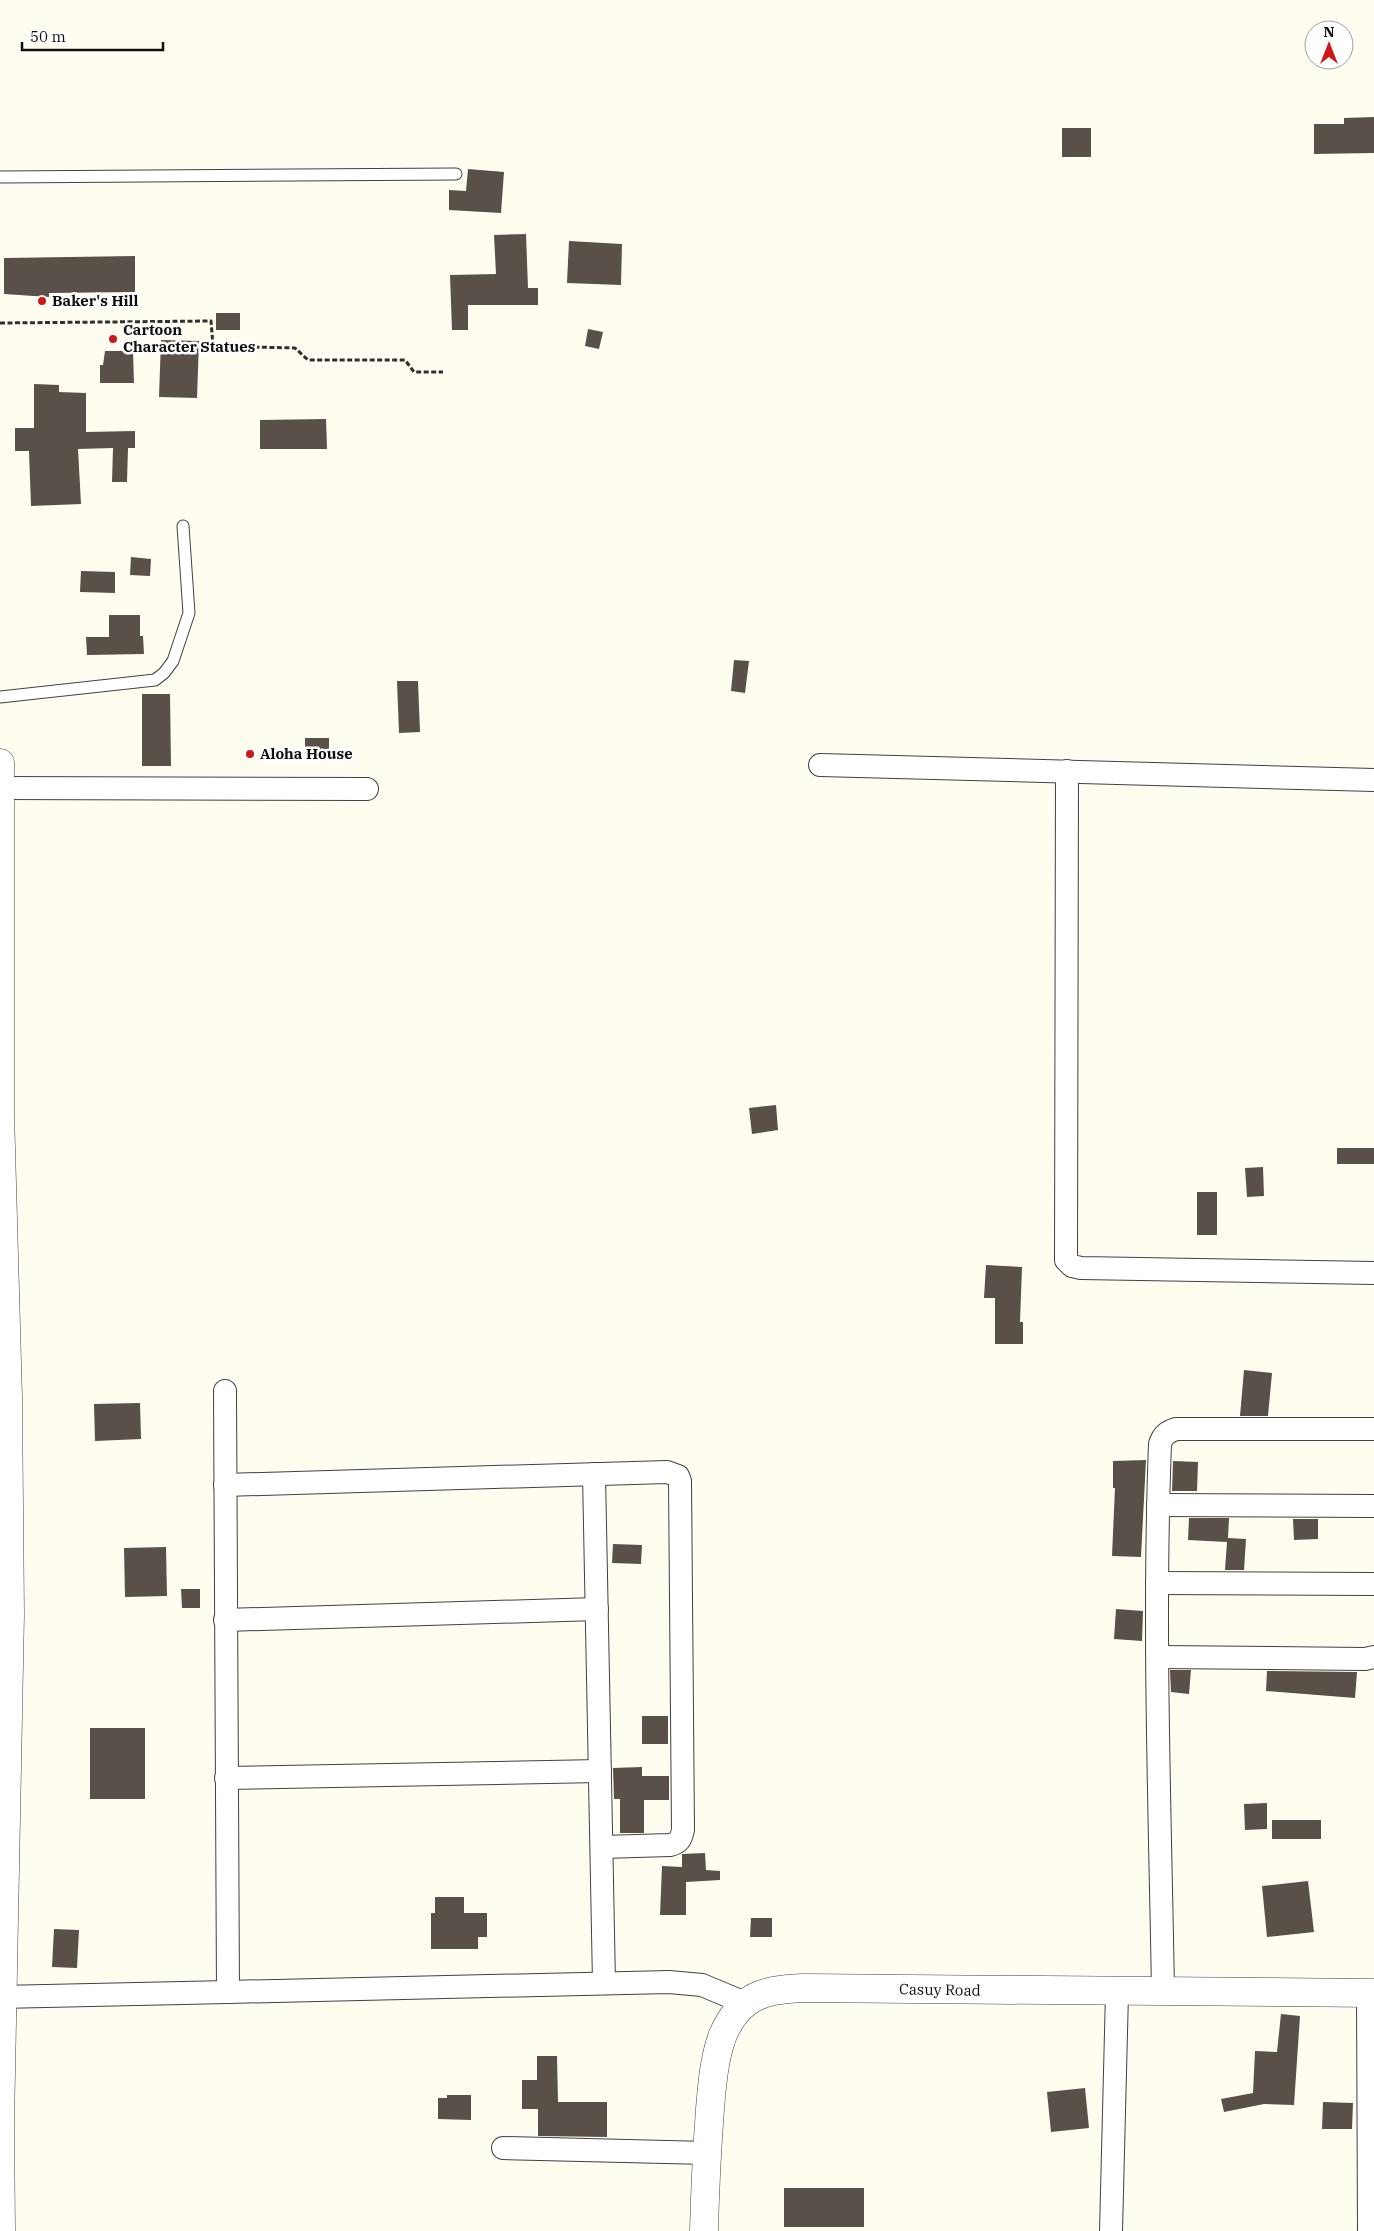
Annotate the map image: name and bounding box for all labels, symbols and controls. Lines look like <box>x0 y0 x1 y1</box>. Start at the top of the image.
scale bar <box>22 20 164 52</box>
north arrow <box>1304 20 1354 70</box>
text: N <box>1323 23 1335 41</box>
text: 50 m <box>30 27 66 46</box>
place label: Baker's Hill <box>52 291 138 310</box>
marker: Baker's Hill <box>36 295 48 307</box>
place label: Cartoon Character Statues <box>123 320 255 356</box>
marker: Cartoon Character Statues <box>107 333 119 345</box>
place label: Aloha House <box>260 744 353 763</box>
marker: Aloha House <box>244 748 256 760</box>
street label: Casuy Road <box>899 1979 981 2000</box>

